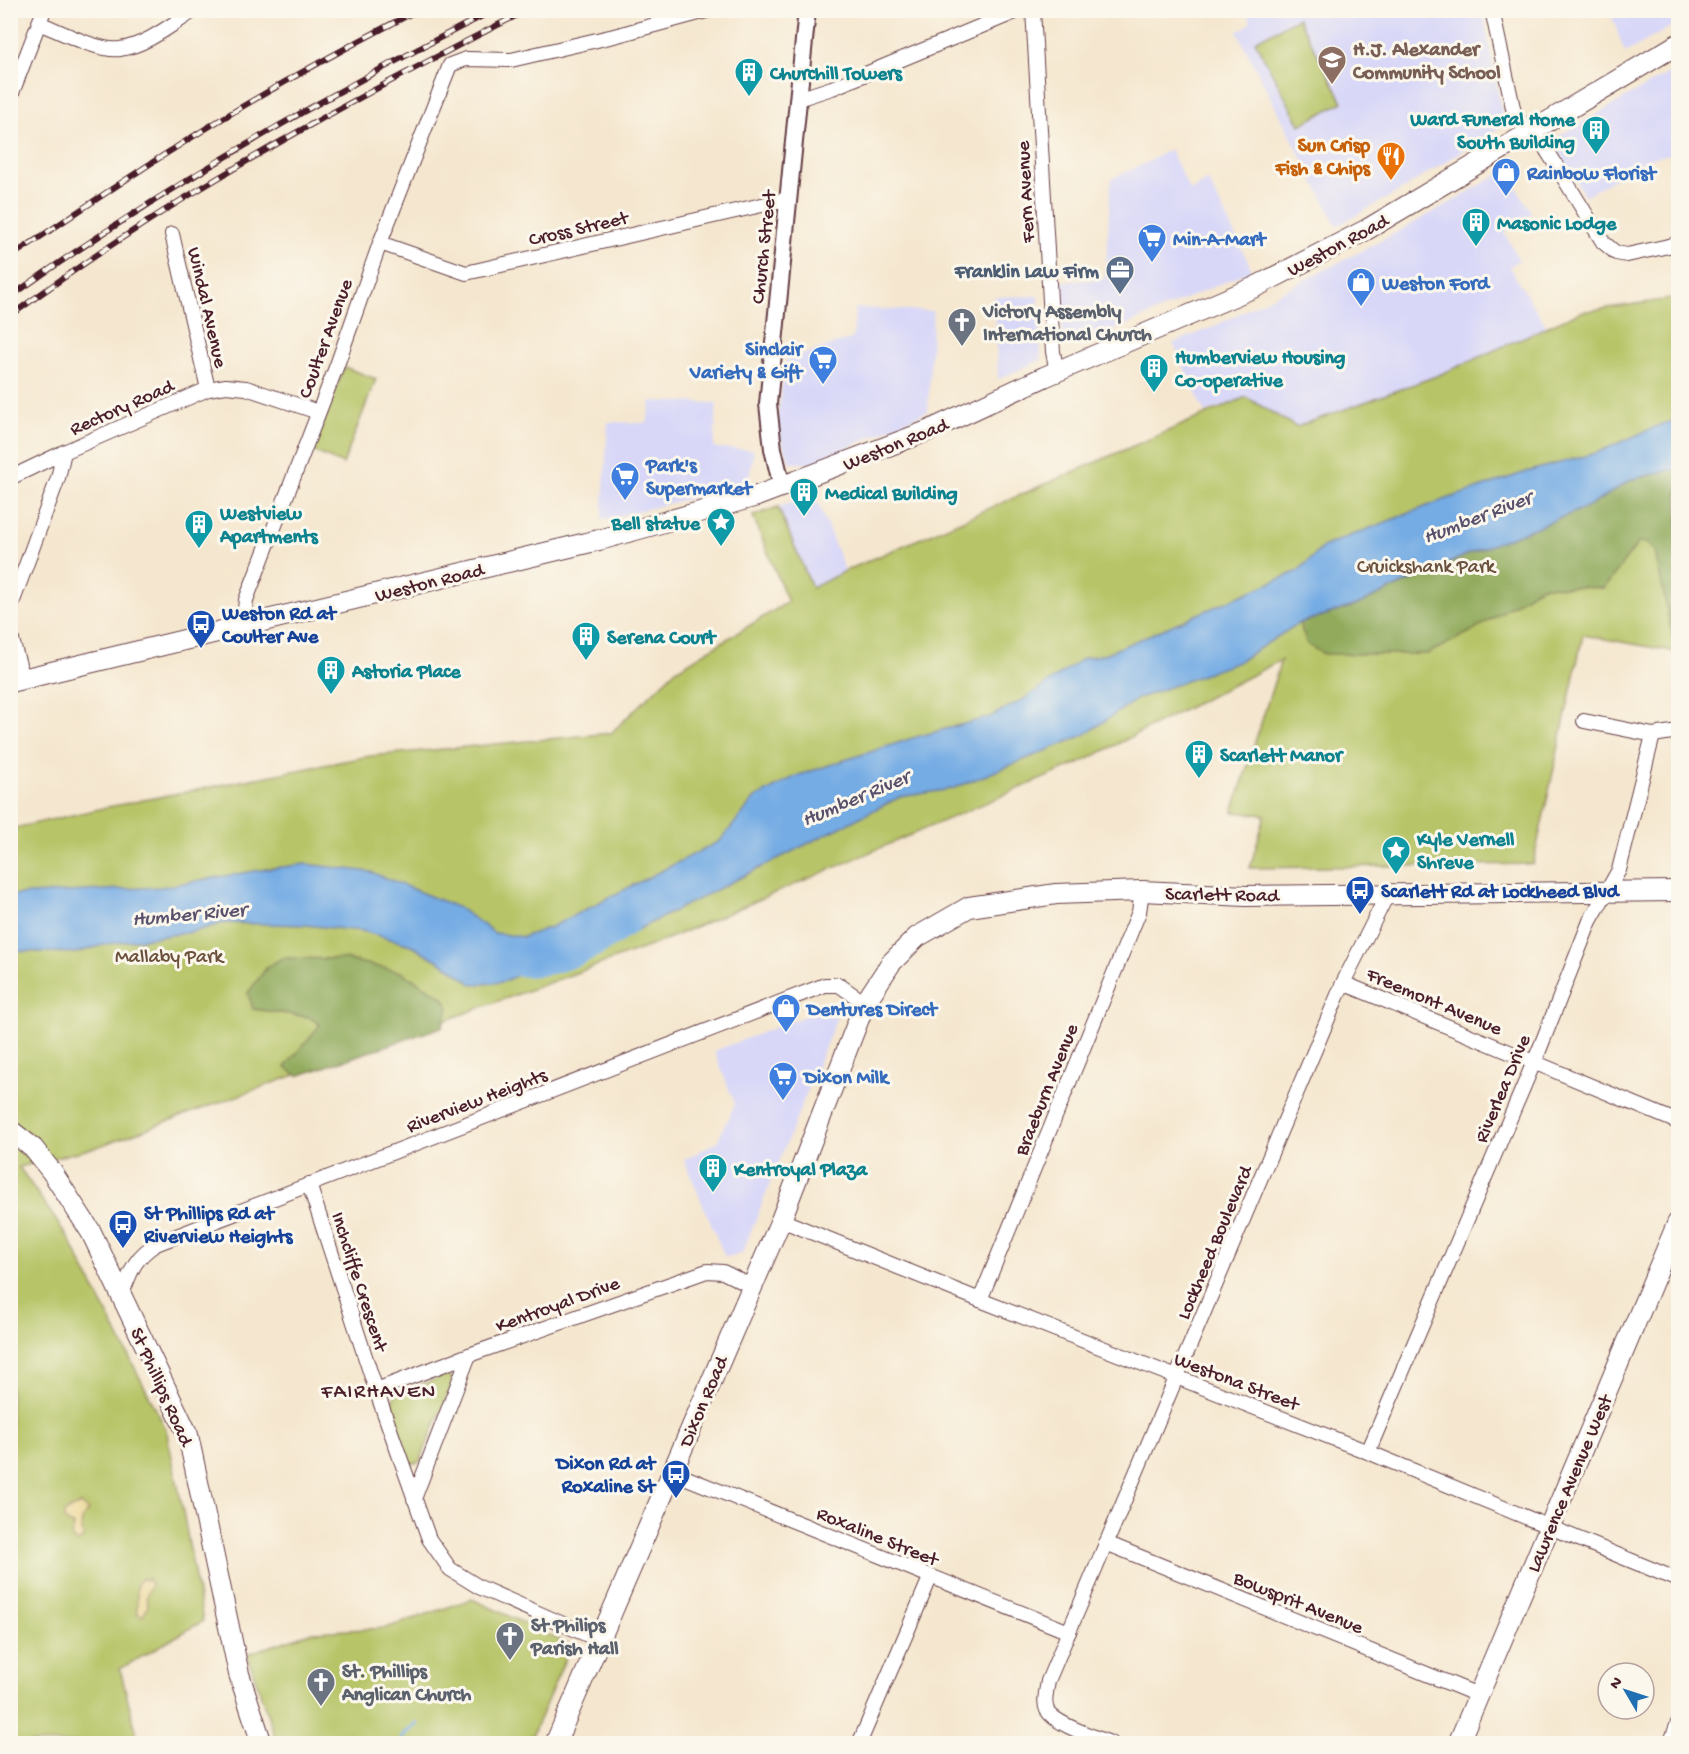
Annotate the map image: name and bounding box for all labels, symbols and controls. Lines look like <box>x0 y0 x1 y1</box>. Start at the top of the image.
place label: H.J. Alexander Community School <box>1352 40 1501 86</box>
school or university icon: H.J. Alexander Community School <box>1316 44 1348 86</box>
building icon: Churchill Towers <box>733 56 765 98</box>
place label: Churchill Towers <box>769 64 903 87</box>
place label: Ward Funeral Home South Building <box>1409 110 1576 156</box>
building icon: Ward Funeral Home South Building <box>1580 114 1612 156</box>
place label: Sun Crisp Fish & Chips <box>1274 136 1372 182</box>
street label: Fern Avenue <box>1013 140 1042 244</box>
restaurant icon: Sun Crisp Fish & Chips <box>1375 140 1407 182</box>
shop icon: Rainbow Florist <box>1490 156 1522 198</box>
place label: Rainbow Florist <box>1526 164 1657 187</box>
street label: Church Street <box>748 188 783 305</box>
building icon: Masonic Lodge <box>1460 206 1492 248</box>
street label: Cross Street <box>527 207 632 253</box>
street label: Weston Road <box>1284 210 1395 283</box>
place label: Masonic Lodge <box>1497 214 1617 237</box>
supermarket icon: Min-A-Mart <box>1136 222 1168 264</box>
place label: Min-A-Mart <box>1173 230 1267 253</box>
street label: Windal Avenue <box>181 245 231 371</box>
office icon: Franklin Law Firm <box>1104 254 1136 296</box>
place label: Franklin Law Firm <box>954 262 1100 285</box>
shop icon: Weston Ford <box>1345 266 1377 308</box>
place label: Weston Ford <box>1381 274 1491 297</box>
street label: Coulter Avenue <box>295 276 360 402</box>
place label: Victory Assembly International Church <box>982 302 1152 348</box>
church icon: Victory Assembly International Church <box>946 306 978 348</box>
place label: Sinclair Variety & Gift <box>689 340 804 386</box>
supermarket icon: Sinclair Variety & Gift <box>807 344 839 386</box>
place label: Humberview Housing Co-operative <box>1174 348 1345 394</box>
building icon: Humberview Housing Co-operative <box>1138 352 1170 394</box>
street label: Rectory Road <box>67 375 180 442</box>
street label: Weston Road <box>840 414 954 478</box>
place label: Park's Supermarket <box>645 456 754 502</box>
supermarket icon: Park's Supermarket <box>609 460 641 502</box>
building icon: Medical Building <box>788 476 820 518</box>
place label: Medical Building <box>825 484 958 507</box>
water label: Humber River <box>1420 486 1540 551</box>
place label: Westview Apartments <box>219 504 319 550</box>
place icon: Bell statue <box>705 506 737 548</box>
building icon: Westview Apartments <box>183 508 215 550</box>
place label: Bell statue <box>610 514 701 537</box>
park label: Cruickshank Park <box>1357 557 1497 580</box>
street label: Weston Road <box>373 559 489 609</box>
place label: Weston Rd at Coulter Ave <box>221 604 338 650</box>
bus stop icon: Weston Rd at Coulter Ave <box>185 608 217 650</box>
building icon: Serena Court <box>570 620 602 662</box>
place label: Serena Court <box>607 628 717 651</box>
building icon: Astoria Place <box>315 654 347 696</box>
place label: Astoria Place <box>351 662 461 685</box>
building icon: Scarlett Manor <box>1183 738 1215 780</box>
place label: Scarlett Manor <box>1220 746 1344 769</box>
water label: Humber River <box>799 765 918 834</box>
place label: Kyle Vernell Shreve <box>1416 830 1515 876</box>
place icon: Kyle Vernell Shreve <box>1380 834 1412 876</box>
bus stop icon: Scarlett Rd at Lockheed Blvd <box>1344 874 1376 916</box>
place label: Scarlett Rd at Lockheed Blvd <box>1381 882 1621 905</box>
street label: Scarlett Road <box>1165 884 1281 909</box>
water label: Humber River <box>131 899 252 934</box>
park label: Mallaby Park <box>115 947 225 970</box>
street label: Freemont Avenue <box>1361 964 1506 1042</box>
shop icon: Dentures Direct <box>770 992 802 1034</box>
place label: Dentures Direct <box>805 1000 938 1023</box>
street label: Braeburn Avenue <box>1011 1020 1085 1161</box>
street label: Riverlea Drive <box>1471 1031 1538 1147</box>
supermarket icon: Dixon Milk <box>767 1060 799 1102</box>
street label: Riverview Heights <box>404 1065 551 1140</box>
place label: Dixon Milk <box>802 1068 890 1091</box>
building icon: Kentroyal Plaza <box>697 1152 729 1194</box>
place label: Kentroyal Plaza <box>733 1160 868 1183</box>
street label: Lockheed Boulevard <box>1173 1161 1260 1324</box>
place label: St Phillips Rd at Riverview Heights <box>143 1204 294 1250</box>
bus stop icon: St Phillips Rd at Riverview Heights <box>107 1208 139 1250</box>
street label: Inchcliffe Crescent <box>324 1210 392 1356</box>
street label: Kentroyal Drive <box>493 1273 624 1339</box>
street label: St Phillips Road <box>123 1325 197 1452</box>
street label: Westona Street <box>1170 1349 1303 1418</box>
street label: Dixon Road <box>675 1352 735 1453</box>
district label: FAIRHAVEN <box>320 1381 437 1406</box>
street label: Lawrence Avenue West <box>1523 1391 1620 1577</box>
place label: Dixon Rd at Roxaline St <box>554 1454 657 1500</box>
bus stop icon: Dixon Rd at Roxaline St <box>660 1458 692 1500</box>
street label: Roxaline Street <box>813 1503 943 1574</box>
street label: Bowsprit Avenue <box>1229 1567 1366 1641</box>
place label: St Philips Parish Hall <box>530 1616 619 1662</box>
church icon: St Philips Parish Hall <box>494 1620 526 1662</box>
north arrow <box>1596 1661 1656 1721</box>
place label: St. Phillips Anglican Church <box>341 1662 471 1708</box>
church icon: St. Phillips Anglican Church <box>305 1666 337 1708</box>
text: N <box>1606 1673 1628 1694</box>

